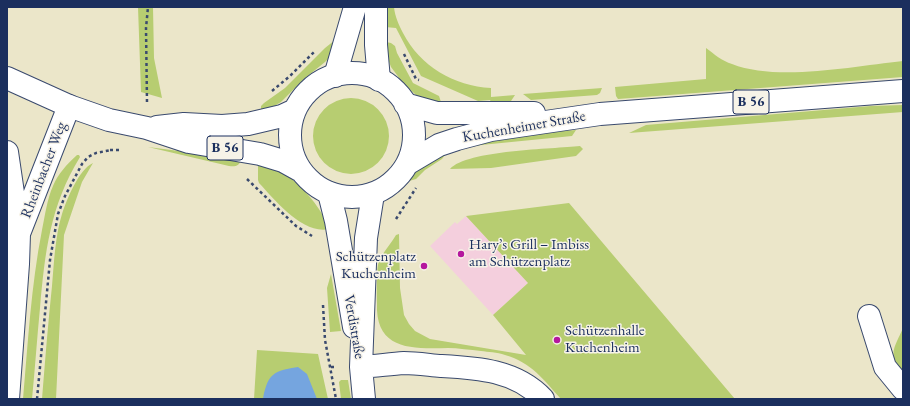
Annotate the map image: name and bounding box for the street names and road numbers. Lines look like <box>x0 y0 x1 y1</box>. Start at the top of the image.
road number: B 56 <box>733 90 769 114</box>
street label: Kuchenheimer Straße <box>461 107 587 147</box>
street label: Rheinbacher Weg <box>17 119 71 221</box>
road number: B 56 <box>207 136 243 160</box>
street label: Verdistraße <box>340 294 368 360</box>

